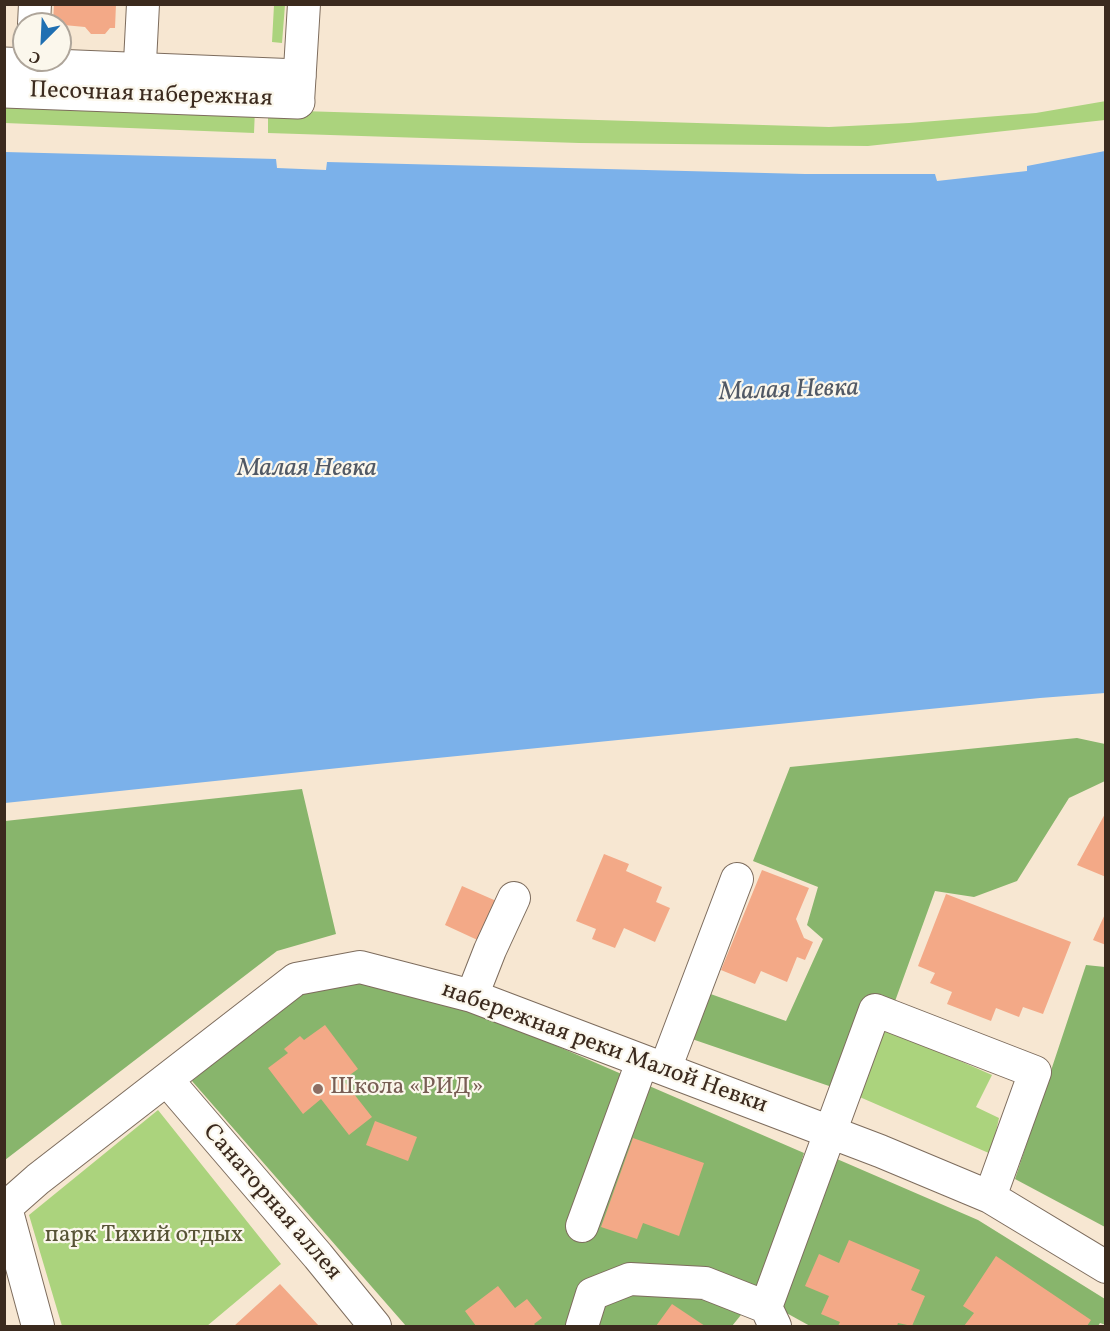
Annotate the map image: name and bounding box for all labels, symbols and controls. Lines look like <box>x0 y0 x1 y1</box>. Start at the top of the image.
north arrow <box>12 12 72 72</box>
text: С <box>26 44 45 69</box>
street label: Песочная набережная <box>29 77 273 115</box>
water label: Малая Невка <box>719 374 859 410</box>
water label: Малая Невка <box>237 454 377 486</box>
street label: набережная реки Малой Невки <box>437 977 771 1121</box>
place label: Школа «РИД» <box>330 1075 483 1103</box>
marker: Школа «РИД» <box>311 1082 325 1096</box>
street label: Санаторная аллея <box>195 1119 347 1287</box>
park label: парк Тихий отдых <box>45 1223 243 1251</box>

